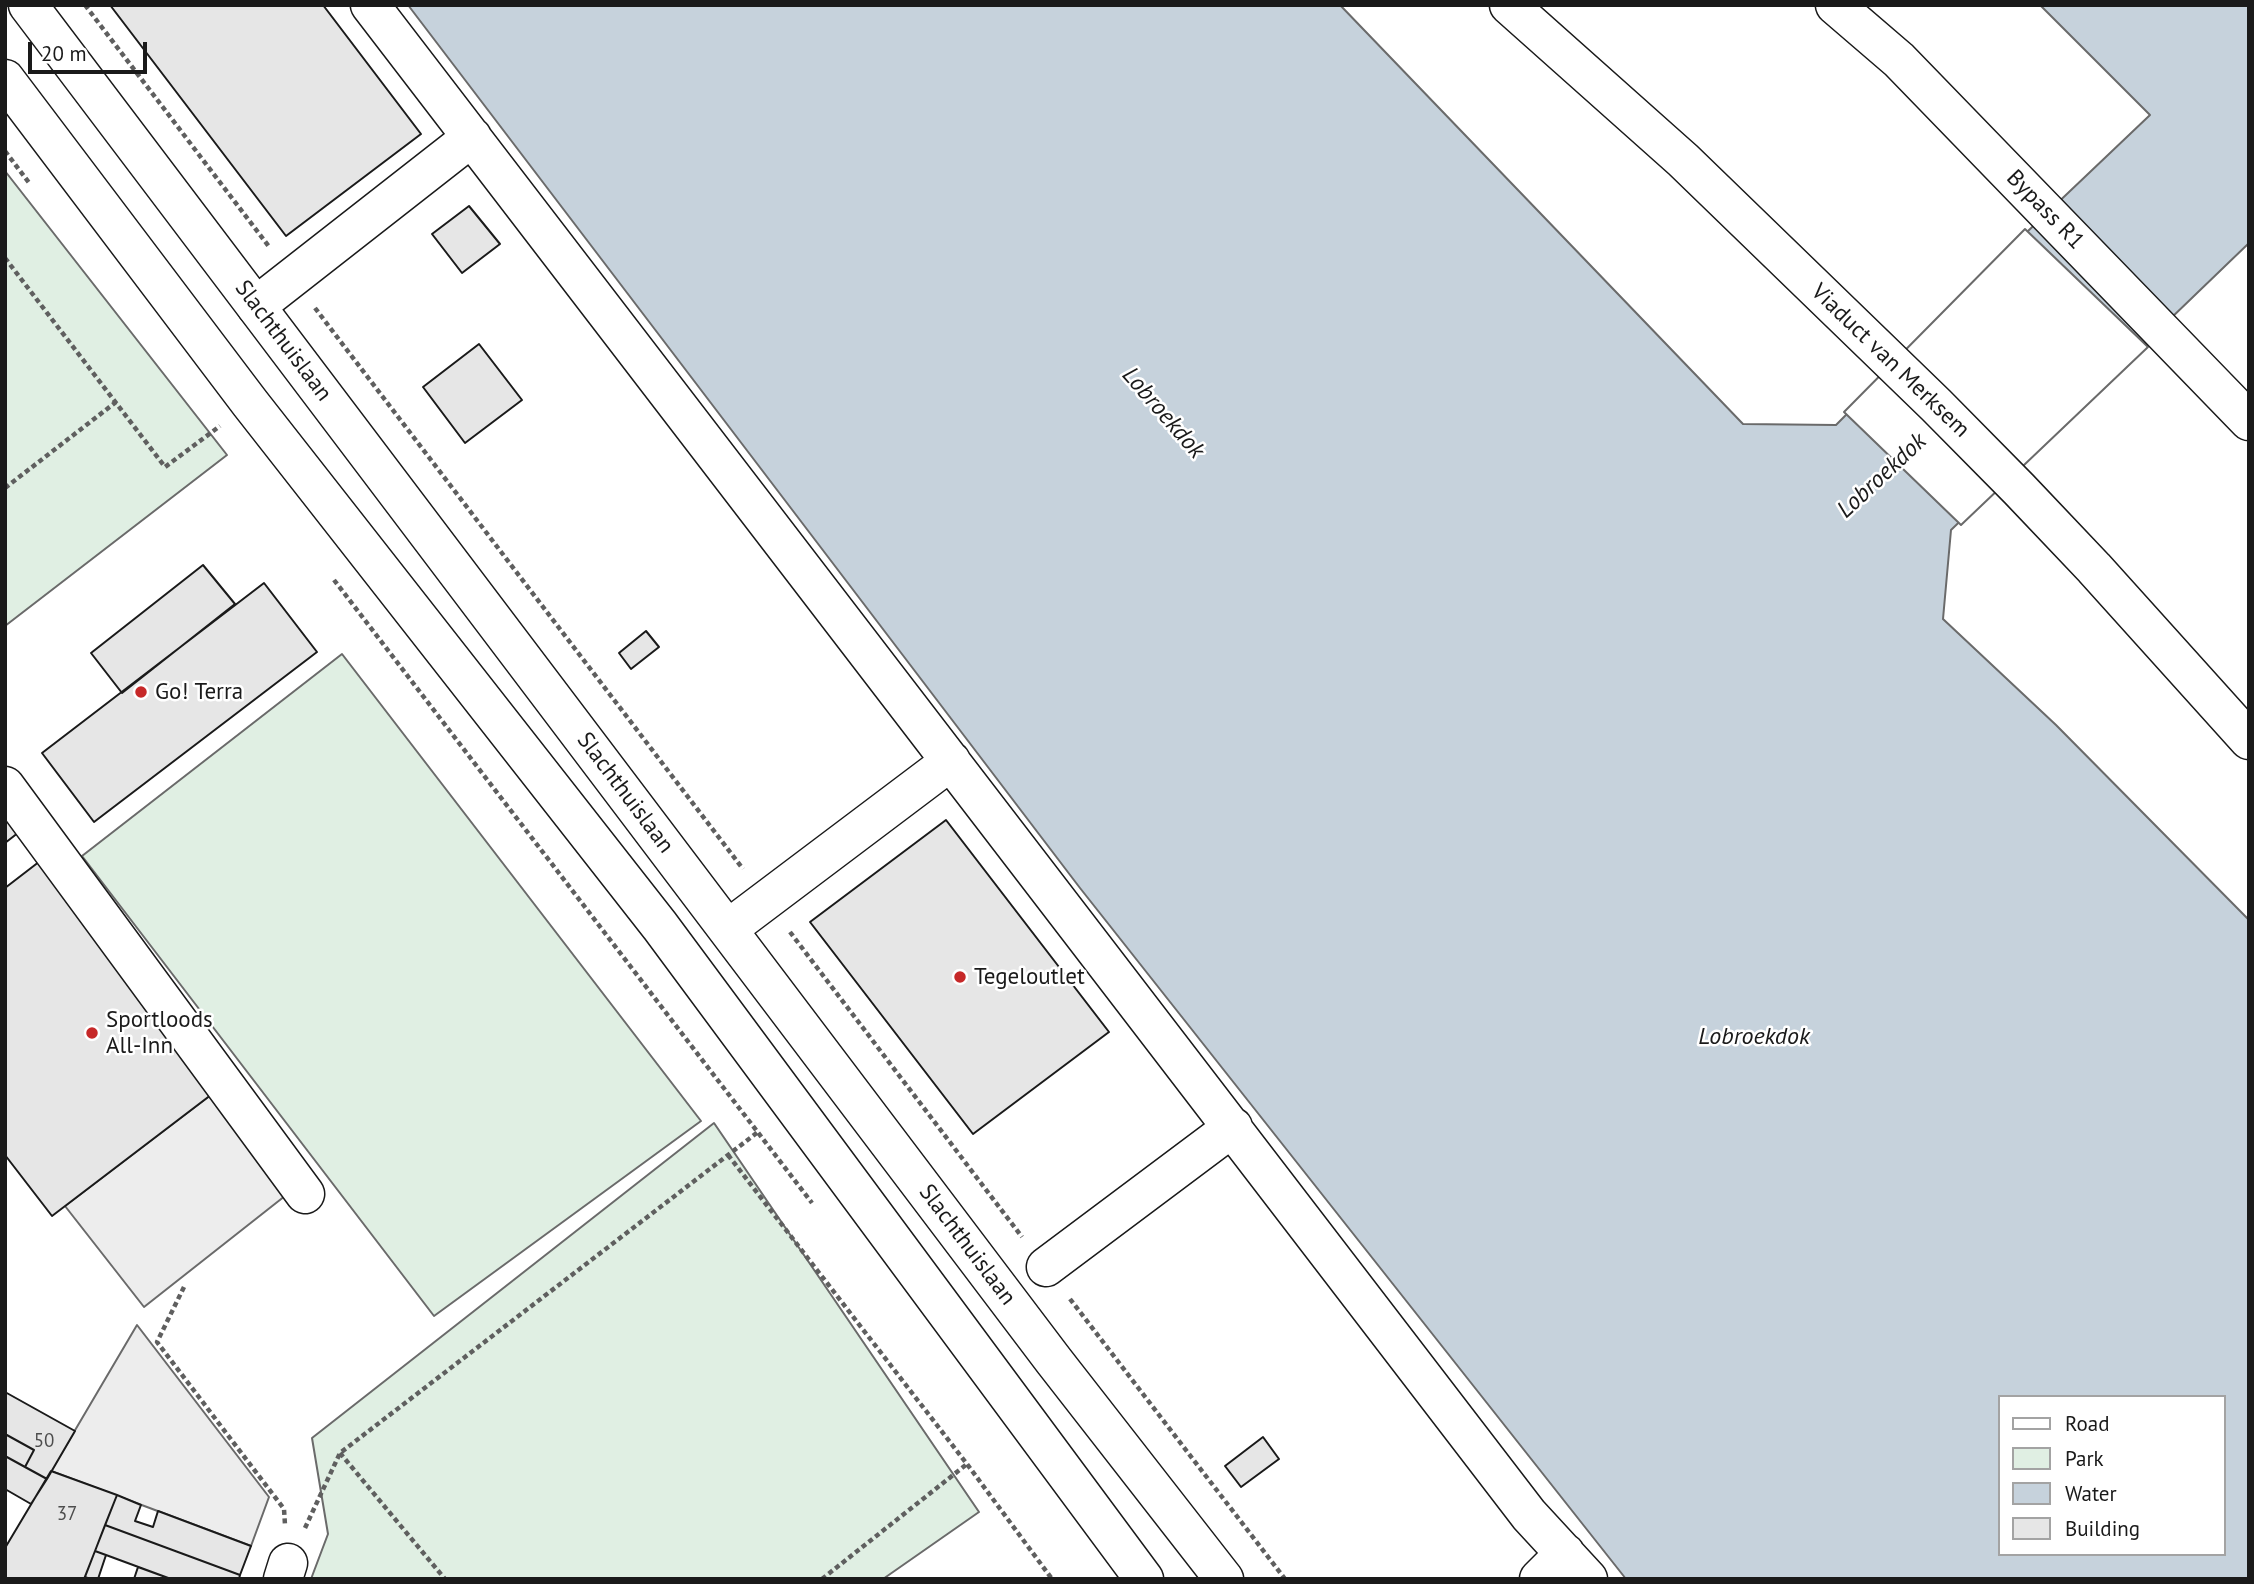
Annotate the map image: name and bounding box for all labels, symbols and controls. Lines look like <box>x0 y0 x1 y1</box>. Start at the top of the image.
scale bar <box>32 28 150 72</box>
text: 20 m <box>41 40 87 67</box>
street label: Bypass R1 <box>2000 165 2090 255</box>
street label: Slachthuislaan <box>229 275 337 407</box>
street label: Viaduct van Merksem <box>1805 278 1975 444</box>
water label: Lobroekdok <box>1116 361 1210 465</box>
water label: Lobroekdok <box>1831 427 1933 525</box>
place label: Go! Terra <box>155 678 243 706</box>
marker: Go! Terra <box>133 684 149 700</box>
street label: Slachthuislaan <box>571 727 679 859</box>
place label: Tegeloutlet <box>974 963 1085 991</box>
marker: Tegeloutlet <box>952 969 968 985</box>
place label: Sportloods All-Inn <box>106 1006 213 1060</box>
water label: Lobroekdok <box>1698 1023 1810 1051</box>
marker: Sportloods All-Inn <box>84 1025 100 1041</box>
street label: Slachthuislaan <box>913 1179 1021 1311</box>
legend <box>1998 1395 2226 1556</box>
text: Road <box>2065 1410 2109 1437</box>
house number: 50 <box>34 1431 54 1453</box>
text: Park <box>2065 1445 2104 1472</box>
text: Water <box>2065 1480 2117 1507</box>
house number: 37 <box>57 1504 77 1526</box>
text: Building <box>2065 1515 2140 1542</box>

